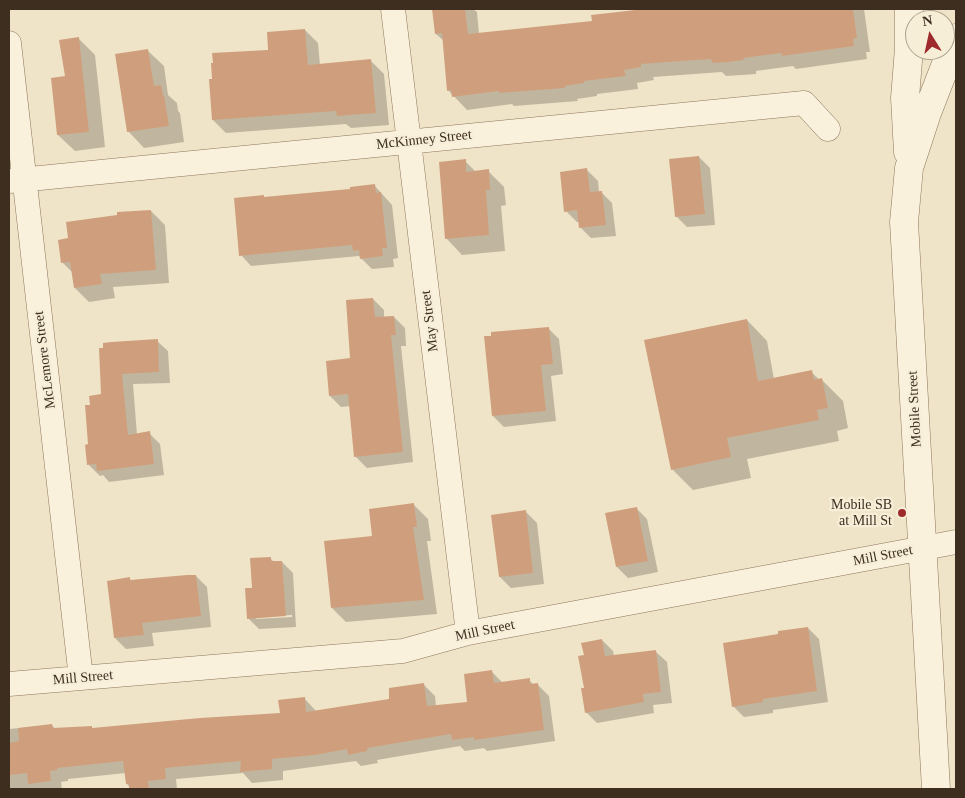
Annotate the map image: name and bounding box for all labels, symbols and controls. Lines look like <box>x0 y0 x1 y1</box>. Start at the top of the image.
north arrow <box>905 10 955 60</box>
text: N <box>921 12 934 29</box>
street label: McKinney Street <box>375 127 473 153</box>
street label: May Street <box>418 289 442 353</box>
street label: McLemore Street <box>31 310 59 410</box>
street label: Mobile Street <box>905 370 925 448</box>
place label: Mobile SB at Mill St <box>831 497 892 530</box>
marker: Mobile SB at Mill St <box>896 507 908 519</box>
street label: Mill Street <box>852 542 914 570</box>
street label: Mill Street <box>454 617 516 645</box>
street label: Mill Street <box>52 667 114 689</box>

